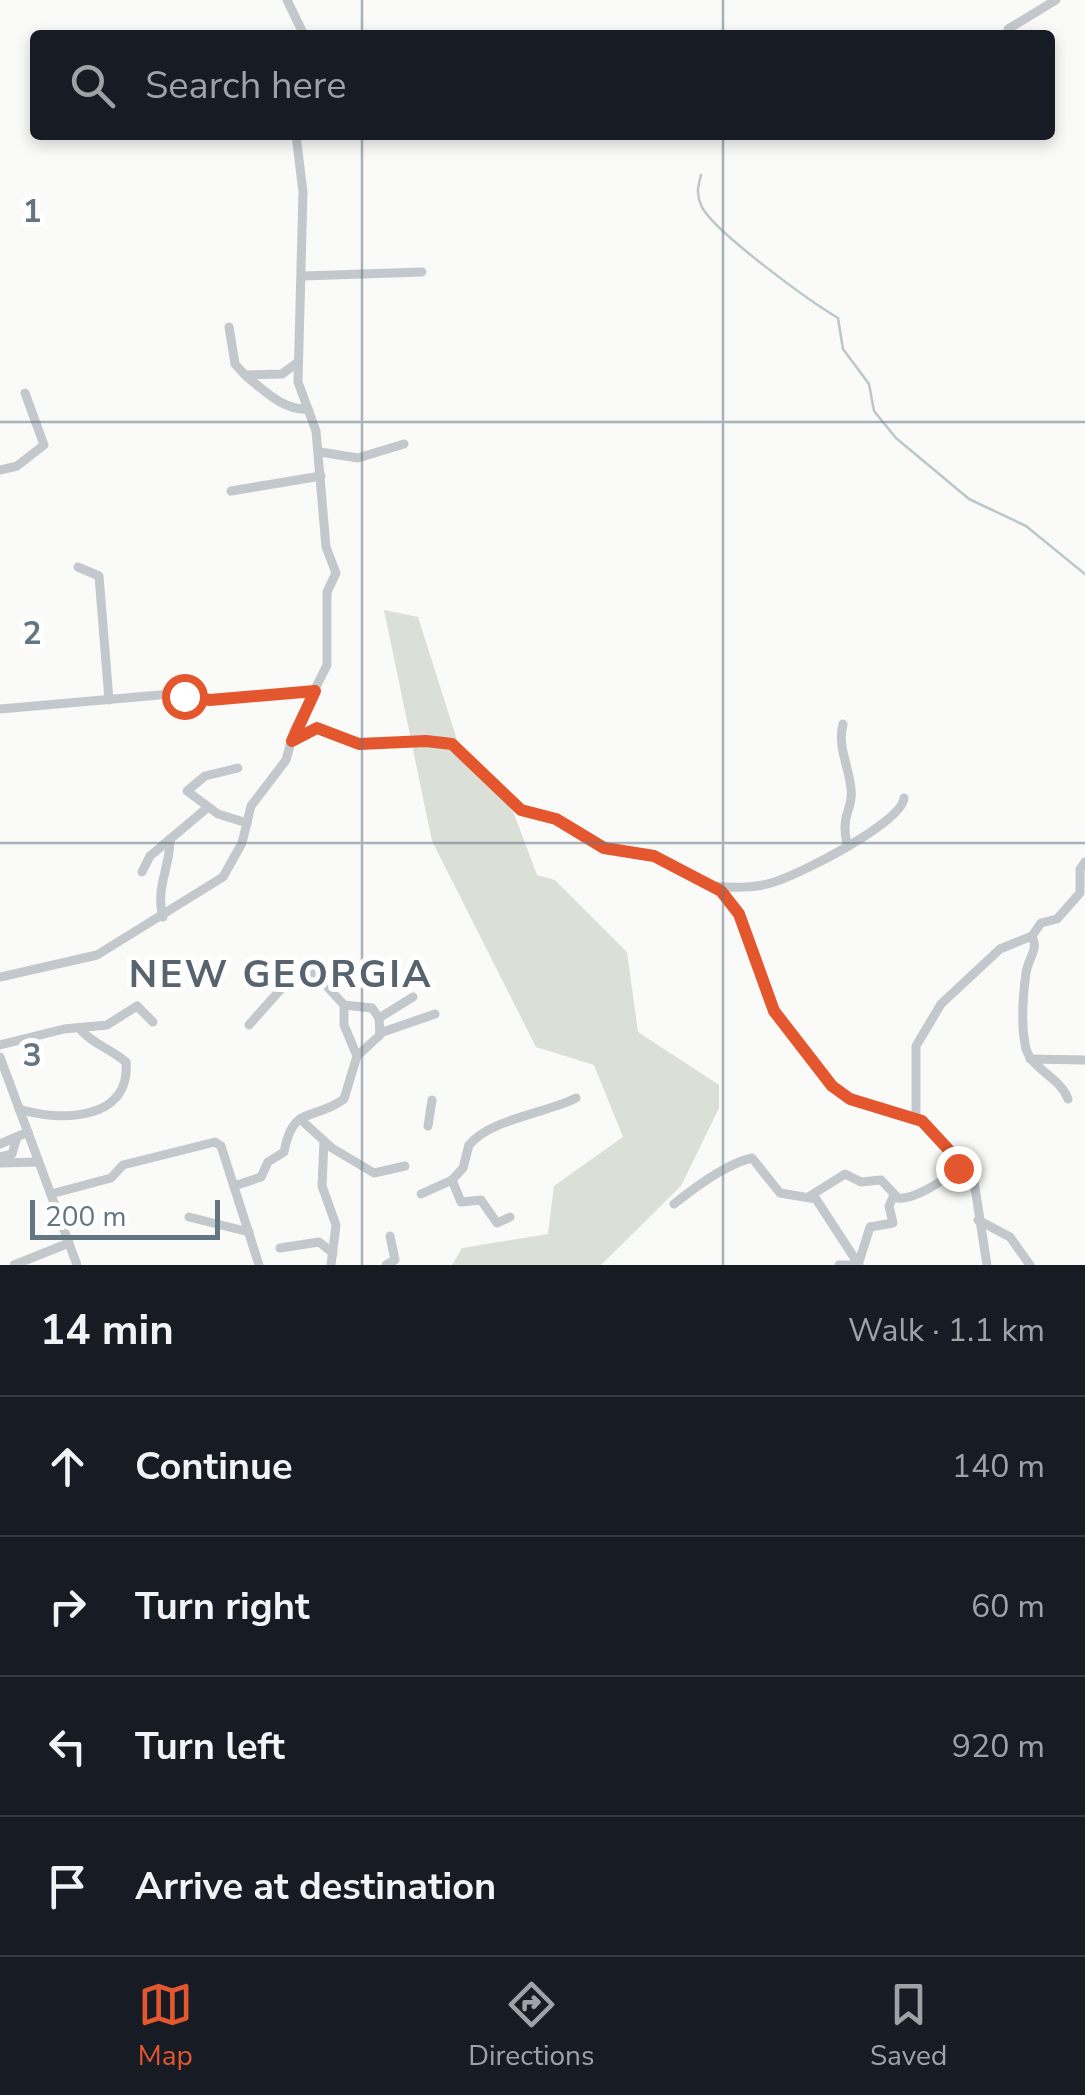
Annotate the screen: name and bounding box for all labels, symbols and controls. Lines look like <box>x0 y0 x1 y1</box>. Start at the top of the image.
search box <box>30 30 1055 140</box>
icon: search <box>65 58 120 113</box>
text: Search here <box>145 60 346 111</box>
text: 1 <box>22 190 42 233</box>
text: 2 <box>22 612 42 655</box>
route start <box>162 674 208 720</box>
district label: NEW GEORGIA <box>129 949 433 1000</box>
text: 3 <box>22 1034 42 1077</box>
route end <box>936 1146 982 1192</box>
scale bar <box>30 1195 220 1240</box>
text: 200 m <box>45 1198 127 1236</box>
text: 14 min <box>40 1302 174 1359</box>
text: Walk · 1.1 km <box>848 1309 1045 1352</box>
icon: ahead <box>40 1439 95 1494</box>
text: Continue <box>135 1441 293 1492</box>
text: 140 m <box>952 1445 1045 1488</box>
icon: right <box>40 1579 95 1634</box>
text: Turn right <box>135 1581 310 1632</box>
text: 60 m <box>971 1585 1045 1628</box>
icon: left <box>40 1719 95 1774</box>
text: Turn left <box>135 1721 285 1772</box>
text: 920 m <box>952 1725 1045 1768</box>
icon: arrive <box>40 1859 95 1914</box>
text: Arrive at destination <box>135 1861 496 1912</box>
tab: Map <box>138 1977 193 2075</box>
tab: Directions <box>468 1977 594 2075</box>
tab: Saved <box>870 1977 947 2075</box>

